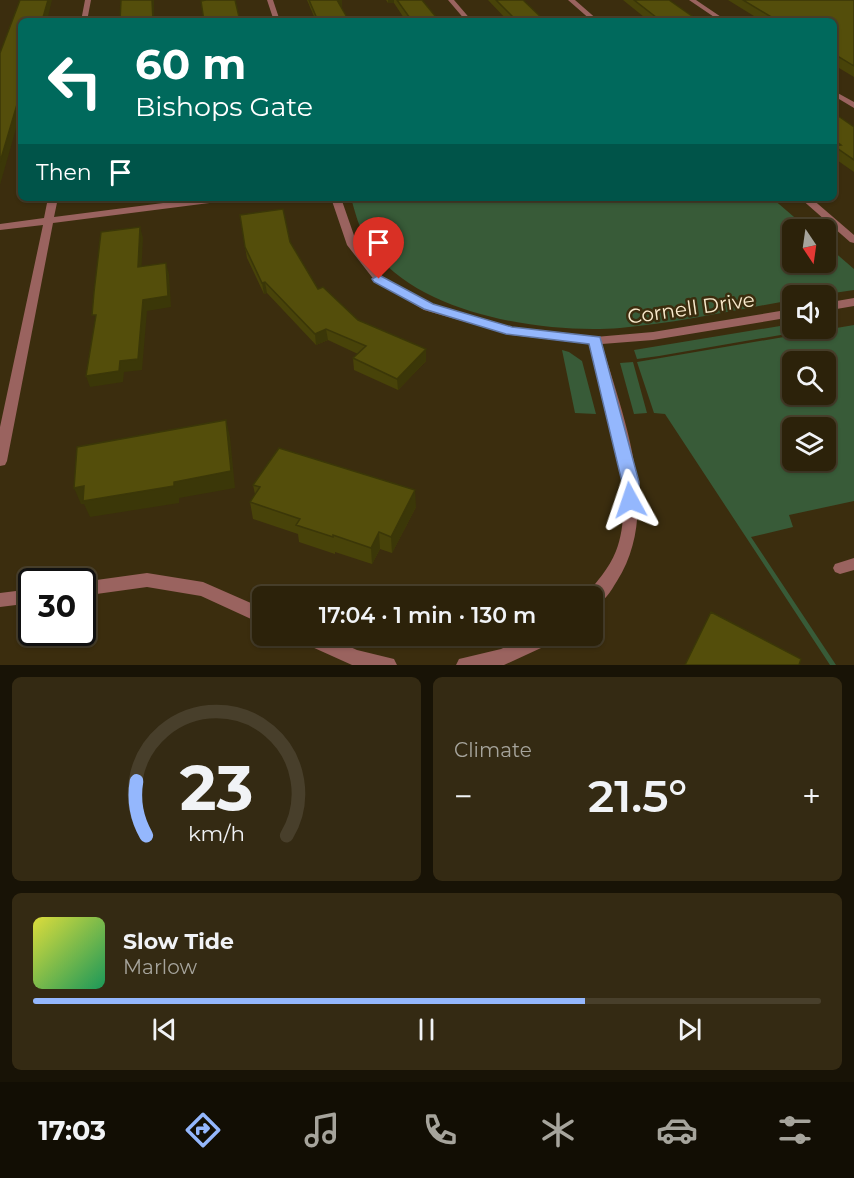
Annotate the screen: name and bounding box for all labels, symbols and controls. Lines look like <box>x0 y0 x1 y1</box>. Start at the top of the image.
text: 60 m <box>135 38 246 90</box>
icon: left <box>36 42 114 120</box>
text: Bishops Gate <box>135 90 313 123</box>
icon: arrive <box>104 156 137 189</box>
text: Then <box>36 159 92 186</box>
pin <box>353 217 404 279</box>
north arrow <box>782 219 836 273</box>
map controls <box>782 219 836 471</box>
icon: arrive <box>362 226 395 259</box>
button: sound <box>782 285 836 339</box>
street label: Cornell Drive <box>626 287 756 329</box>
button: search <box>782 351 836 405</box>
button: layers <box>782 417 836 471</box>
position arrow <box>598 468 662 532</box>
speed limit sign: 30 <box>18 568 96 646</box>
text: 17:04 · 1 min · 130 m <box>319 602 536 629</box>
text: Climate <box>454 738 532 762</box>
text: 23 <box>180 750 253 826</box>
text: 21.5° <box>588 768 687 823</box>
text: − <box>454 776 473 816</box>
text: + <box>802 776 821 816</box>
text: km/h <box>188 820 245 846</box>
text: Slow Tide <box>123 928 234 955</box>
text: Marlow <box>123 955 197 979</box>
icon: previous <box>148 1013 181 1046</box>
icon: pause <box>410 1013 443 1046</box>
icon: next <box>673 1013 706 1046</box>
icon: directions <box>182 1109 224 1151</box>
icon: music <box>301 1109 343 1151</box>
icon: phone <box>419 1109 461 1151</box>
icon: climate <box>537 1109 579 1151</box>
icon: car <box>656 1109 698 1151</box>
icon: filters <box>774 1109 816 1151</box>
text: 17:03 <box>38 1114 106 1147</box>

